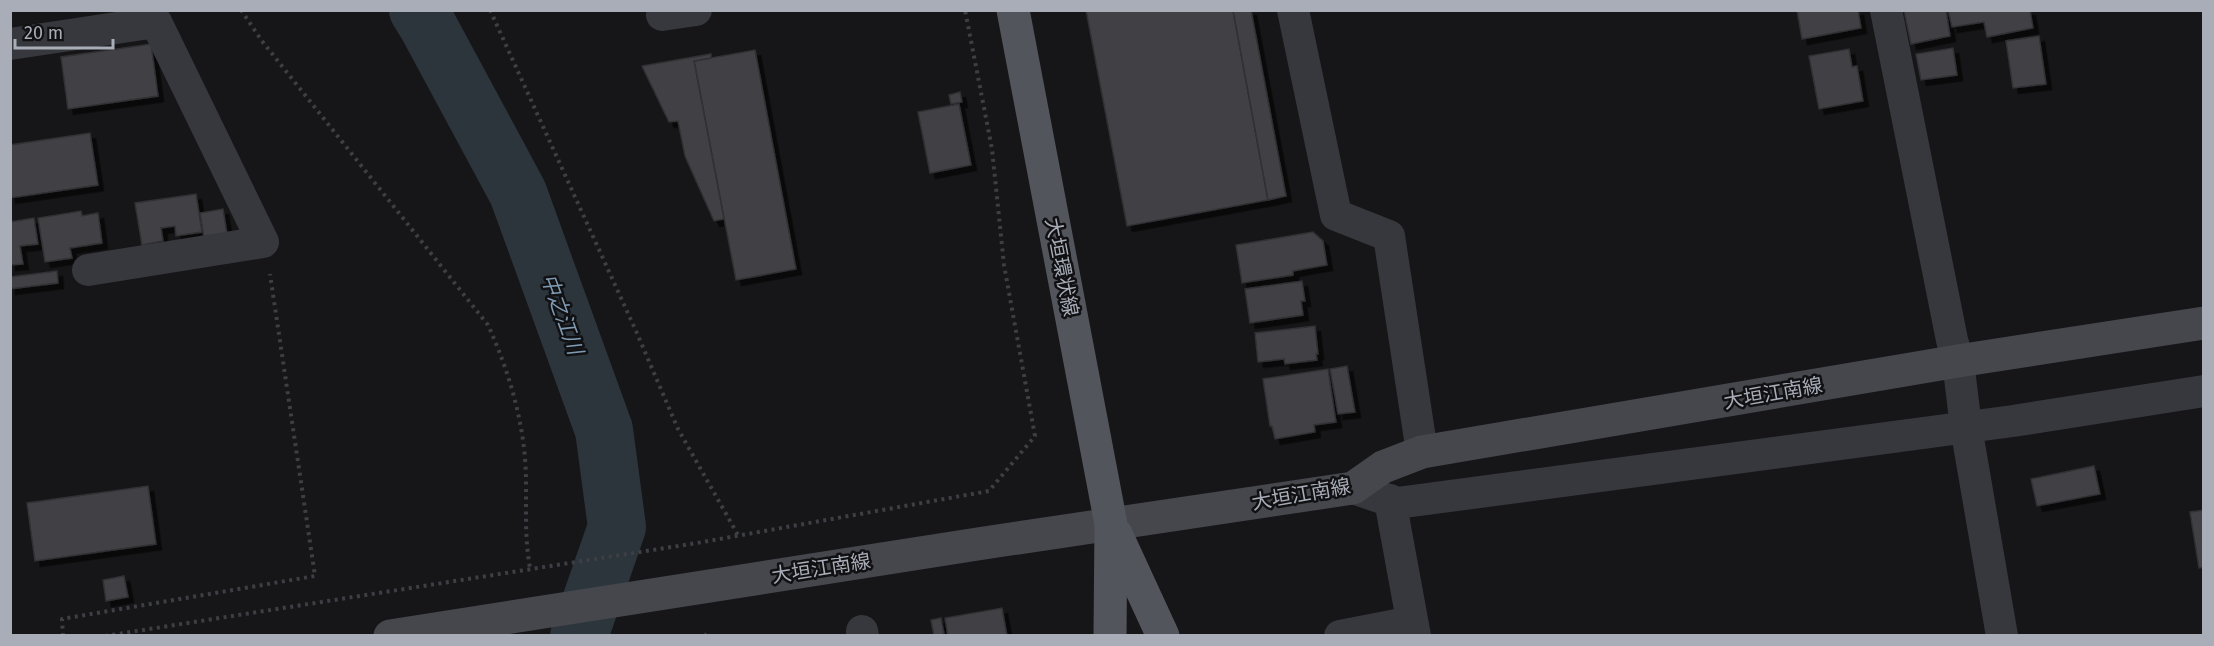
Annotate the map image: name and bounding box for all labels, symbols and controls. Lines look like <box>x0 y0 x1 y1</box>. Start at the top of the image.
scale bar <box>15 12 112 50</box>
text: 20 m <box>24 22 63 44</box>
street label: 大垣環状線 <box>1041 216 1083 318</box>
water label: 中之江川 <box>535 270 589 360</box>
street label: 大垣江南線 <box>1722 372 1824 414</box>
street label: 大垣江南線 <box>1250 473 1352 515</box>
street label: 大垣江南線 <box>770 548 872 588</box>

